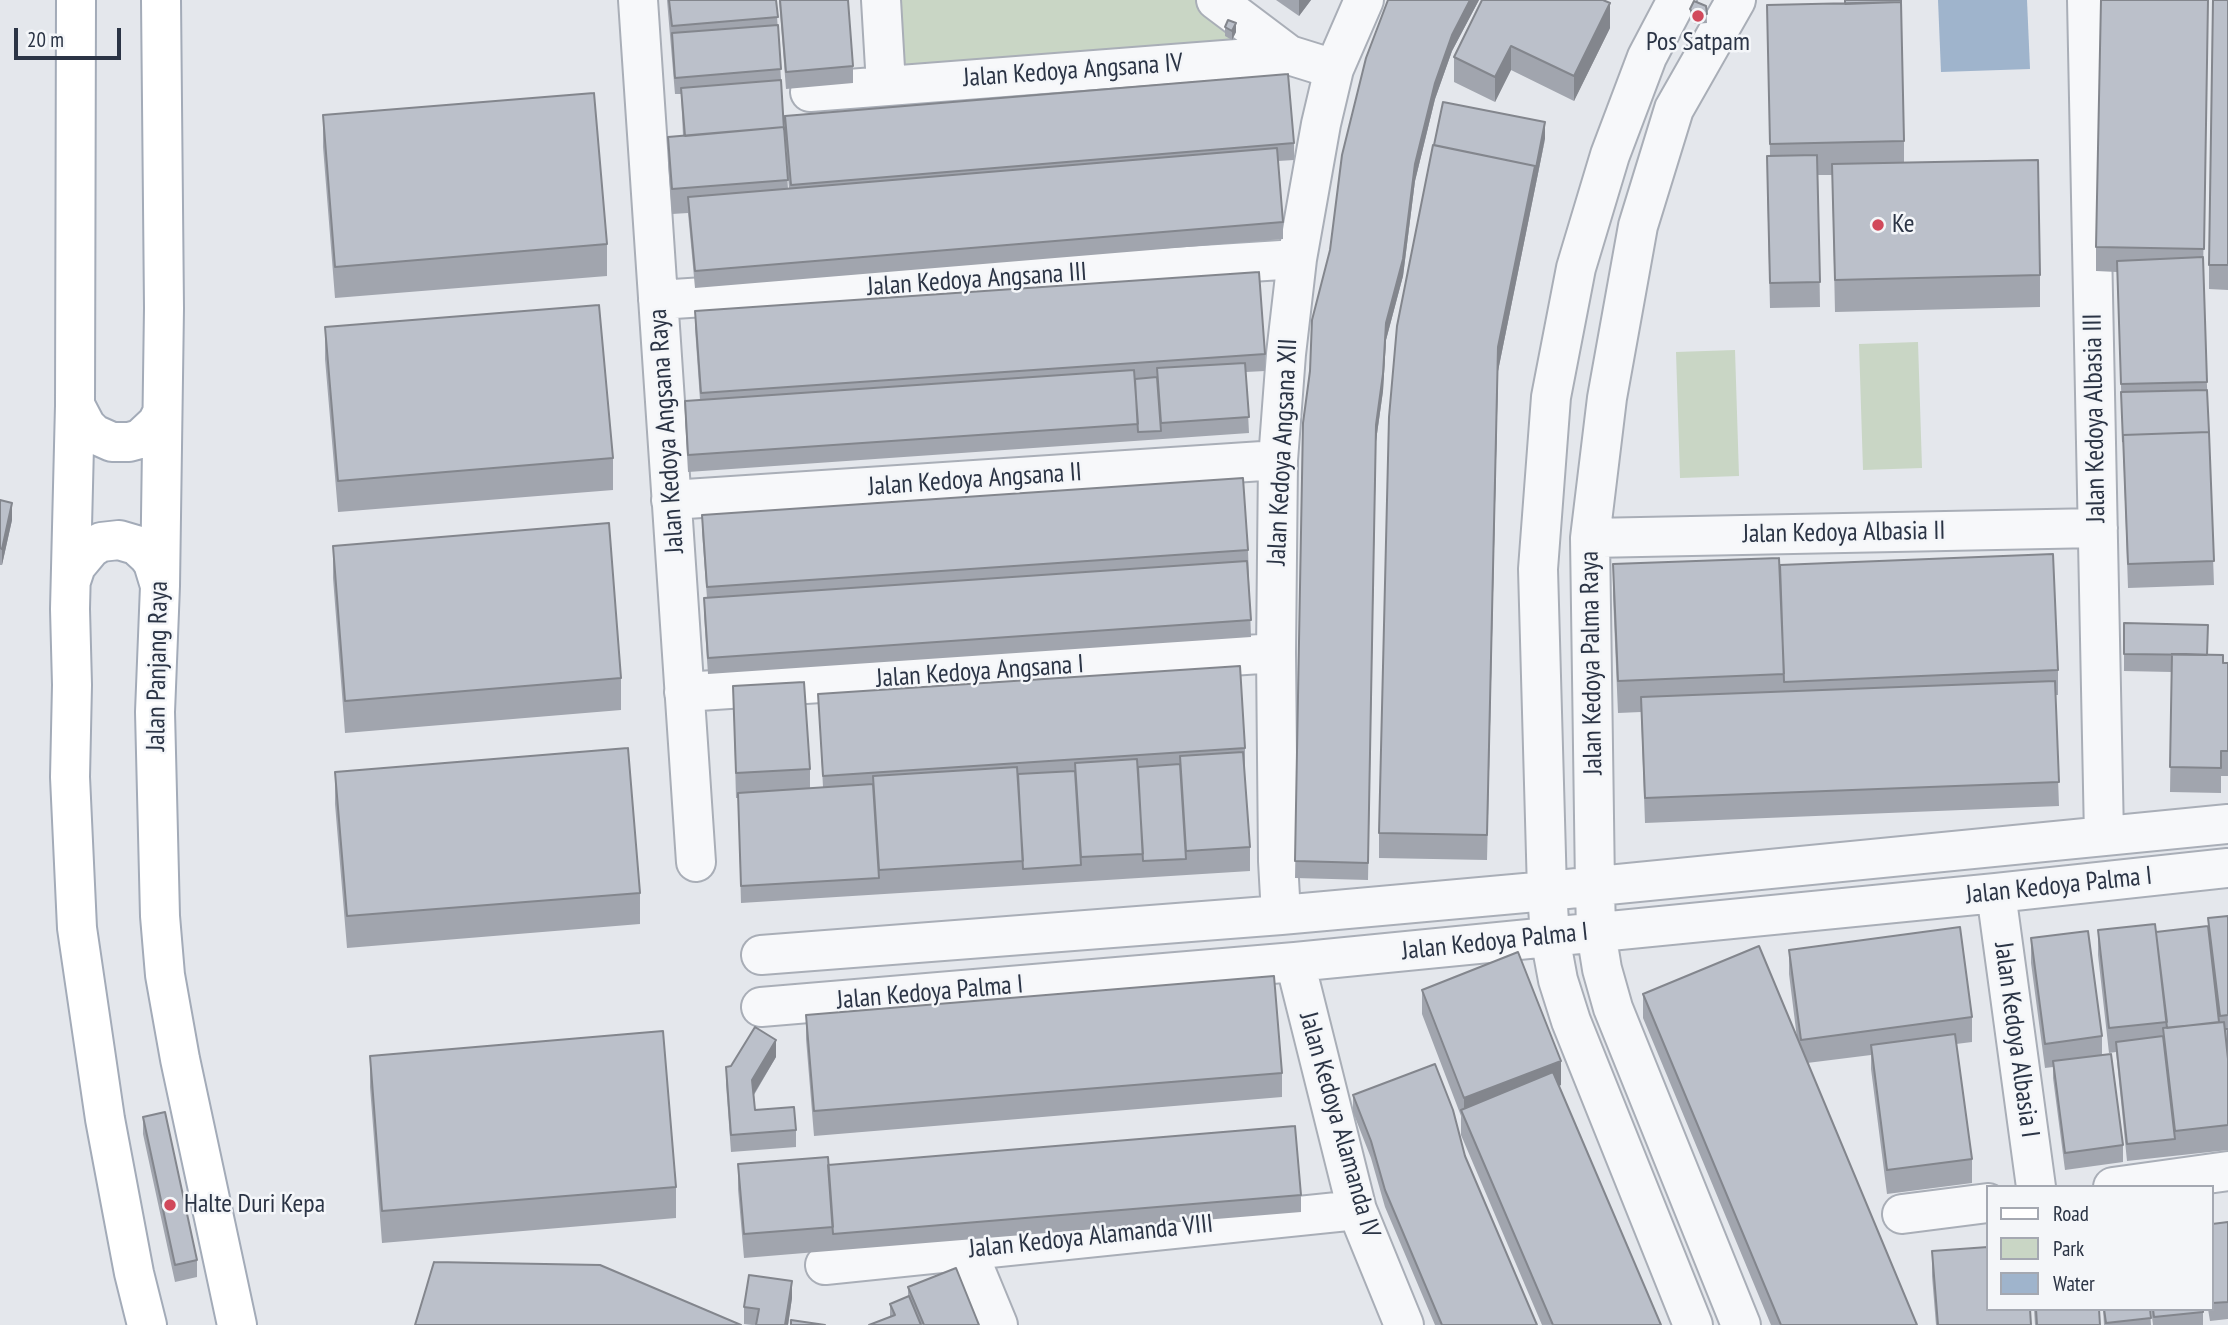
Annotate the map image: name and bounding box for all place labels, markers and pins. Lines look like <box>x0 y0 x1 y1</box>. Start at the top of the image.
marker: Pos Satpam <box>1690 8 1706 24</box>
place label: Pos Satpam <box>1646 27 1750 59</box>
place label: Ke <box>1892 209 1915 241</box>
marker: Ke <box>1870 217 1886 233</box>
place label: Halte Duri Kepa <box>184 1189 325 1221</box>
marker: Halte Duri Kepa <box>162 1197 178 1213</box>

